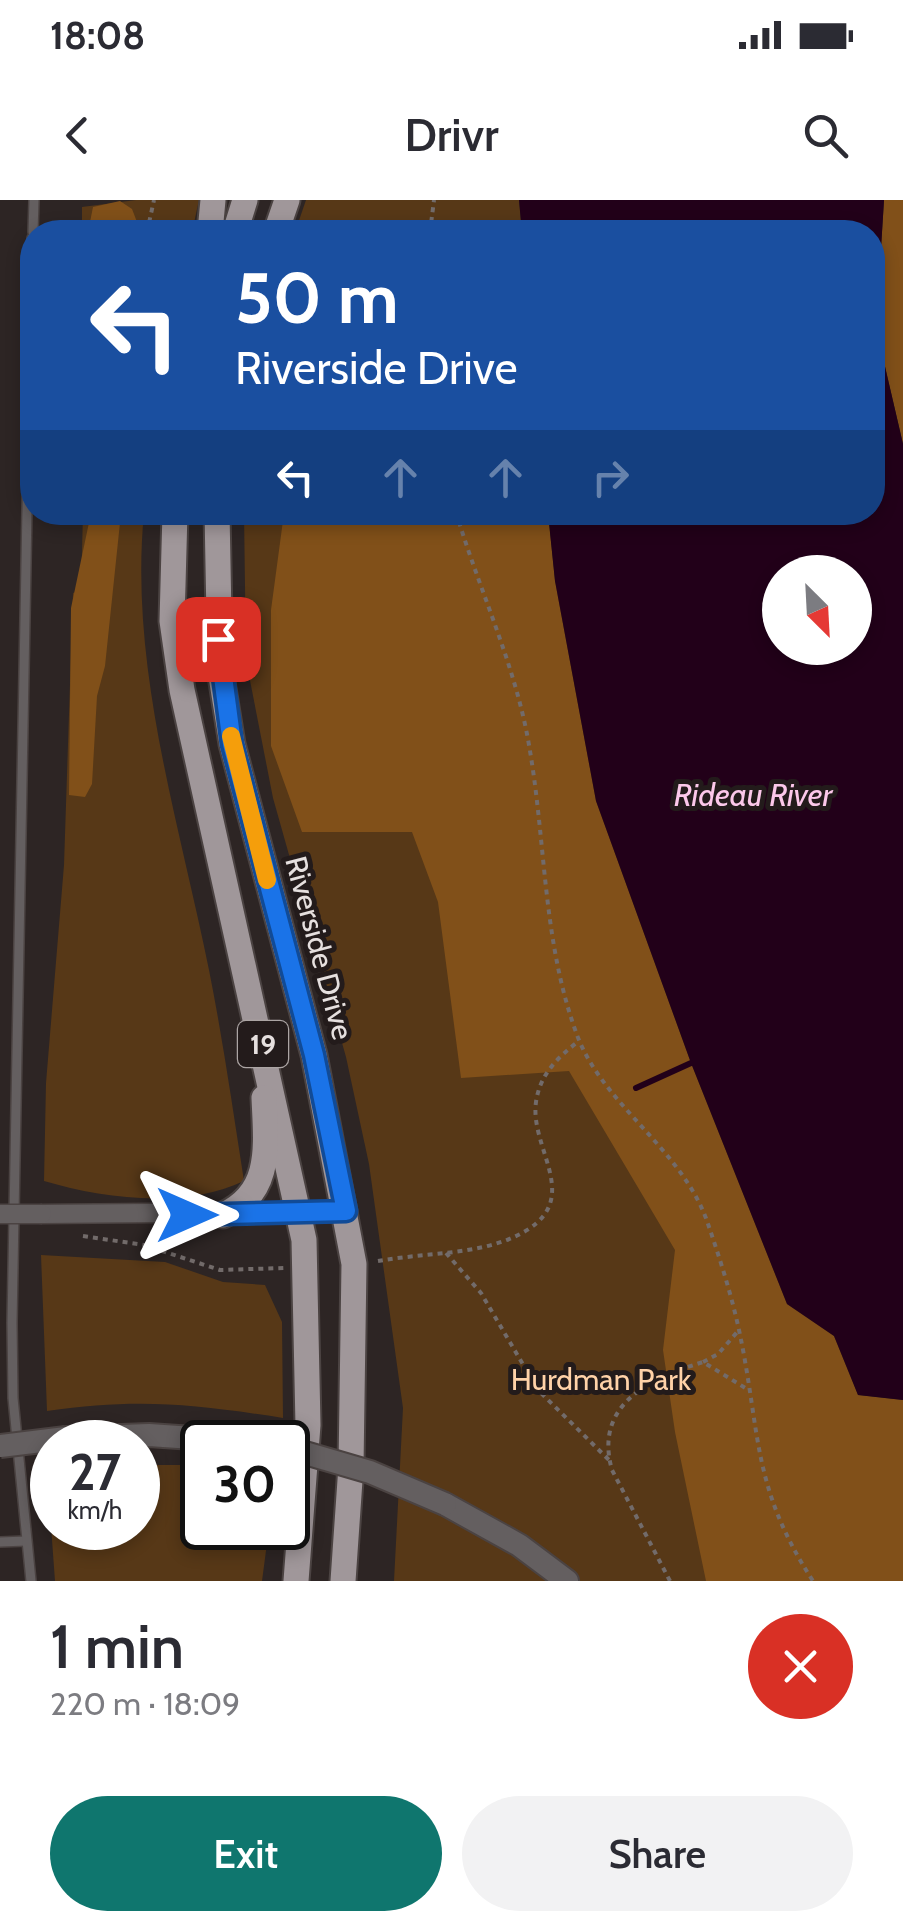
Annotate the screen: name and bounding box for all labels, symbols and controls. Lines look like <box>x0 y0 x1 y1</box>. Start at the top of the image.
text: 18:08 <box>50 12 145 59</box>
icon: back <box>50 108 105 163</box>
text: Drivr <box>404 108 499 162</box>
icon: search <box>798 108 853 163</box>
text: 50 m <box>235 255 399 341</box>
icon: left <box>70 260 200 390</box>
text: Riverside Drive <box>235 341 518 395</box>
icon: left <box>268 450 323 505</box>
icon: ahead <box>373 450 428 505</box>
icon: ahead <box>478 450 533 505</box>
icon: right <box>583 450 638 505</box>
north arrow <box>762 555 872 665</box>
map controls <box>762 555 872 665</box>
pin <box>176 597 261 682</box>
icon: arrive <box>191 612 246 667</box>
water label: Rideau River <box>674 775 833 814</box>
street label: Riverside Drive <box>277 852 362 1044</box>
road number: 19 <box>238 1021 288 1067</box>
position arrow <box>135 1163 239 1267</box>
park label: Hurdman Park <box>511 1361 692 1398</box>
speed limit sign: 30 <box>180 1420 310 1550</box>
text: 27 <box>69 1442 121 1503</box>
text: km/h <box>68 1495 122 1525</box>
text: 1 min <box>50 1610 184 1683</box>
button: close <box>748 1614 853 1719</box>
text: 220 m · 18:09 <box>50 1684 240 1723</box>
button: Exit <box>50 1796 442 1911</box>
button: Share <box>462 1796 853 1911</box>

